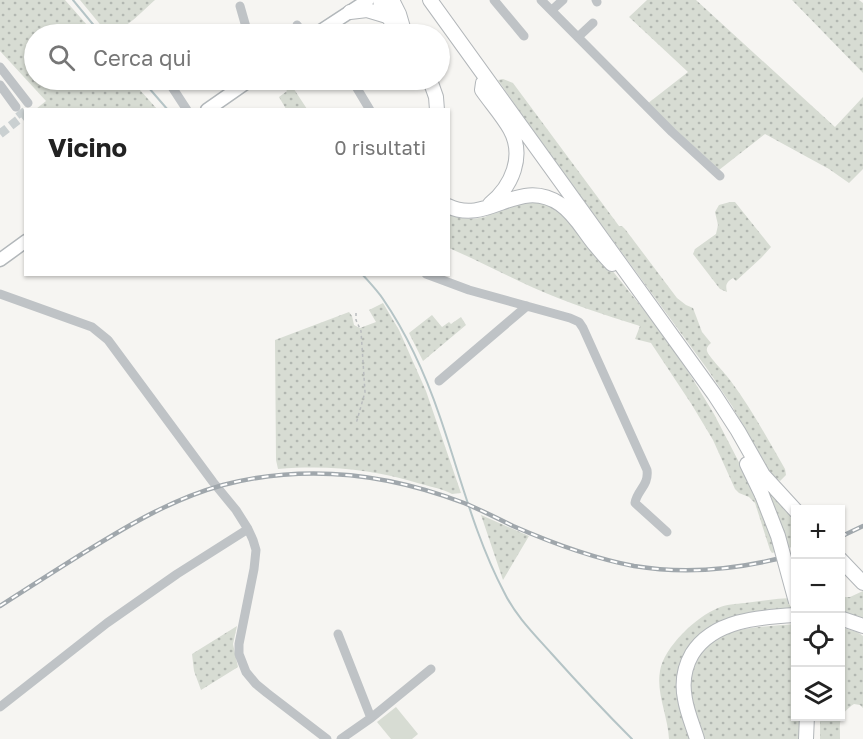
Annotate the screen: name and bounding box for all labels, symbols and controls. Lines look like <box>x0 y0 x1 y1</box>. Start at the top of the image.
search box <box>24 24 450 90</box>
icon: search <box>45 41 78 74</box>
text: Cerca qui <box>93 44 192 71</box>
text: Vicino <box>48 132 127 163</box>
text: 0 risultati <box>334 135 426 159</box>
map controls <box>791 505 845 721</box>
button: + <box>791 505 845 559</box>
button: − <box>791 559 845 613</box>
button: locate <box>791 613 845 667</box>
button: layers <box>791 667 845 721</box>

